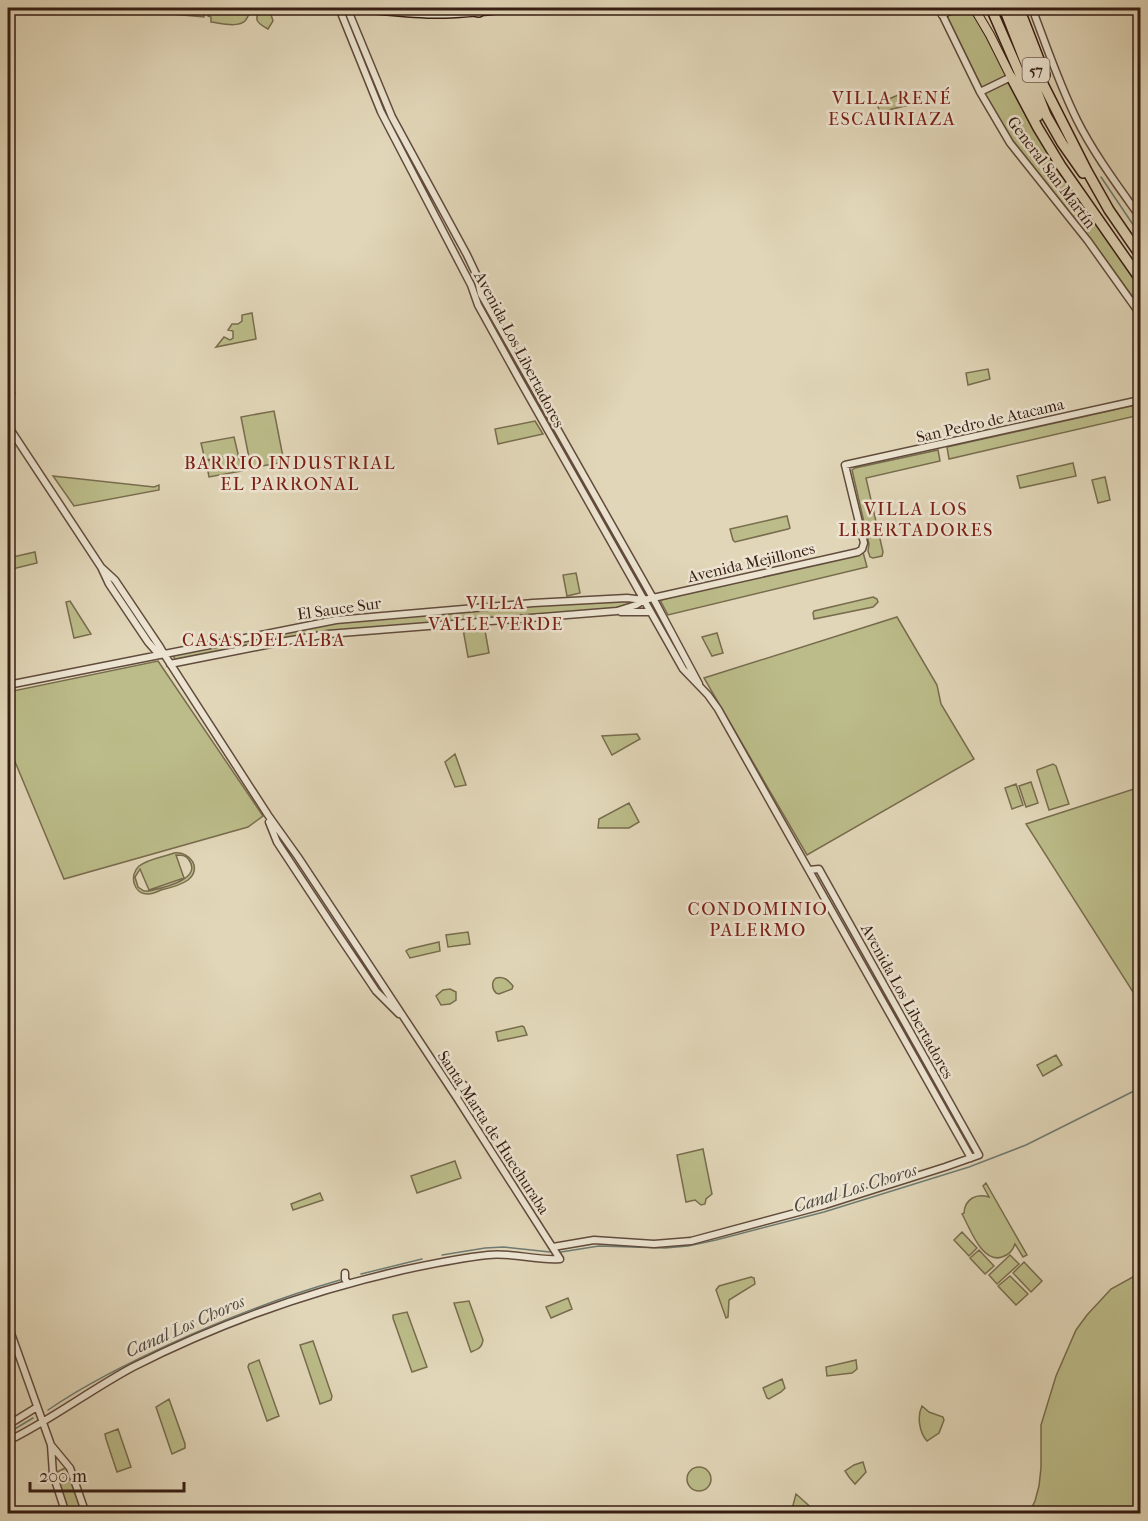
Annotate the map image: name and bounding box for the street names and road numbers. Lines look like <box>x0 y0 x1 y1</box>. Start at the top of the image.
road number: 57 <box>1022 58 1050 82</box>
street label: General San Martín <box>1003 112 1100 233</box>
street label: Avenida Los Libertadores <box>470 267 569 431</box>
street label: San Pedro de Atacama <box>914 394 1066 447</box>
street label: Avenida Mejillones <box>685 539 817 587</box>
street label: El Sauce Sur <box>296 593 383 624</box>
street label: Avenida Los Libertadores <box>857 920 958 1082</box>
street label: Santa Marta de Huechuraba <box>434 1047 554 1218</box>

